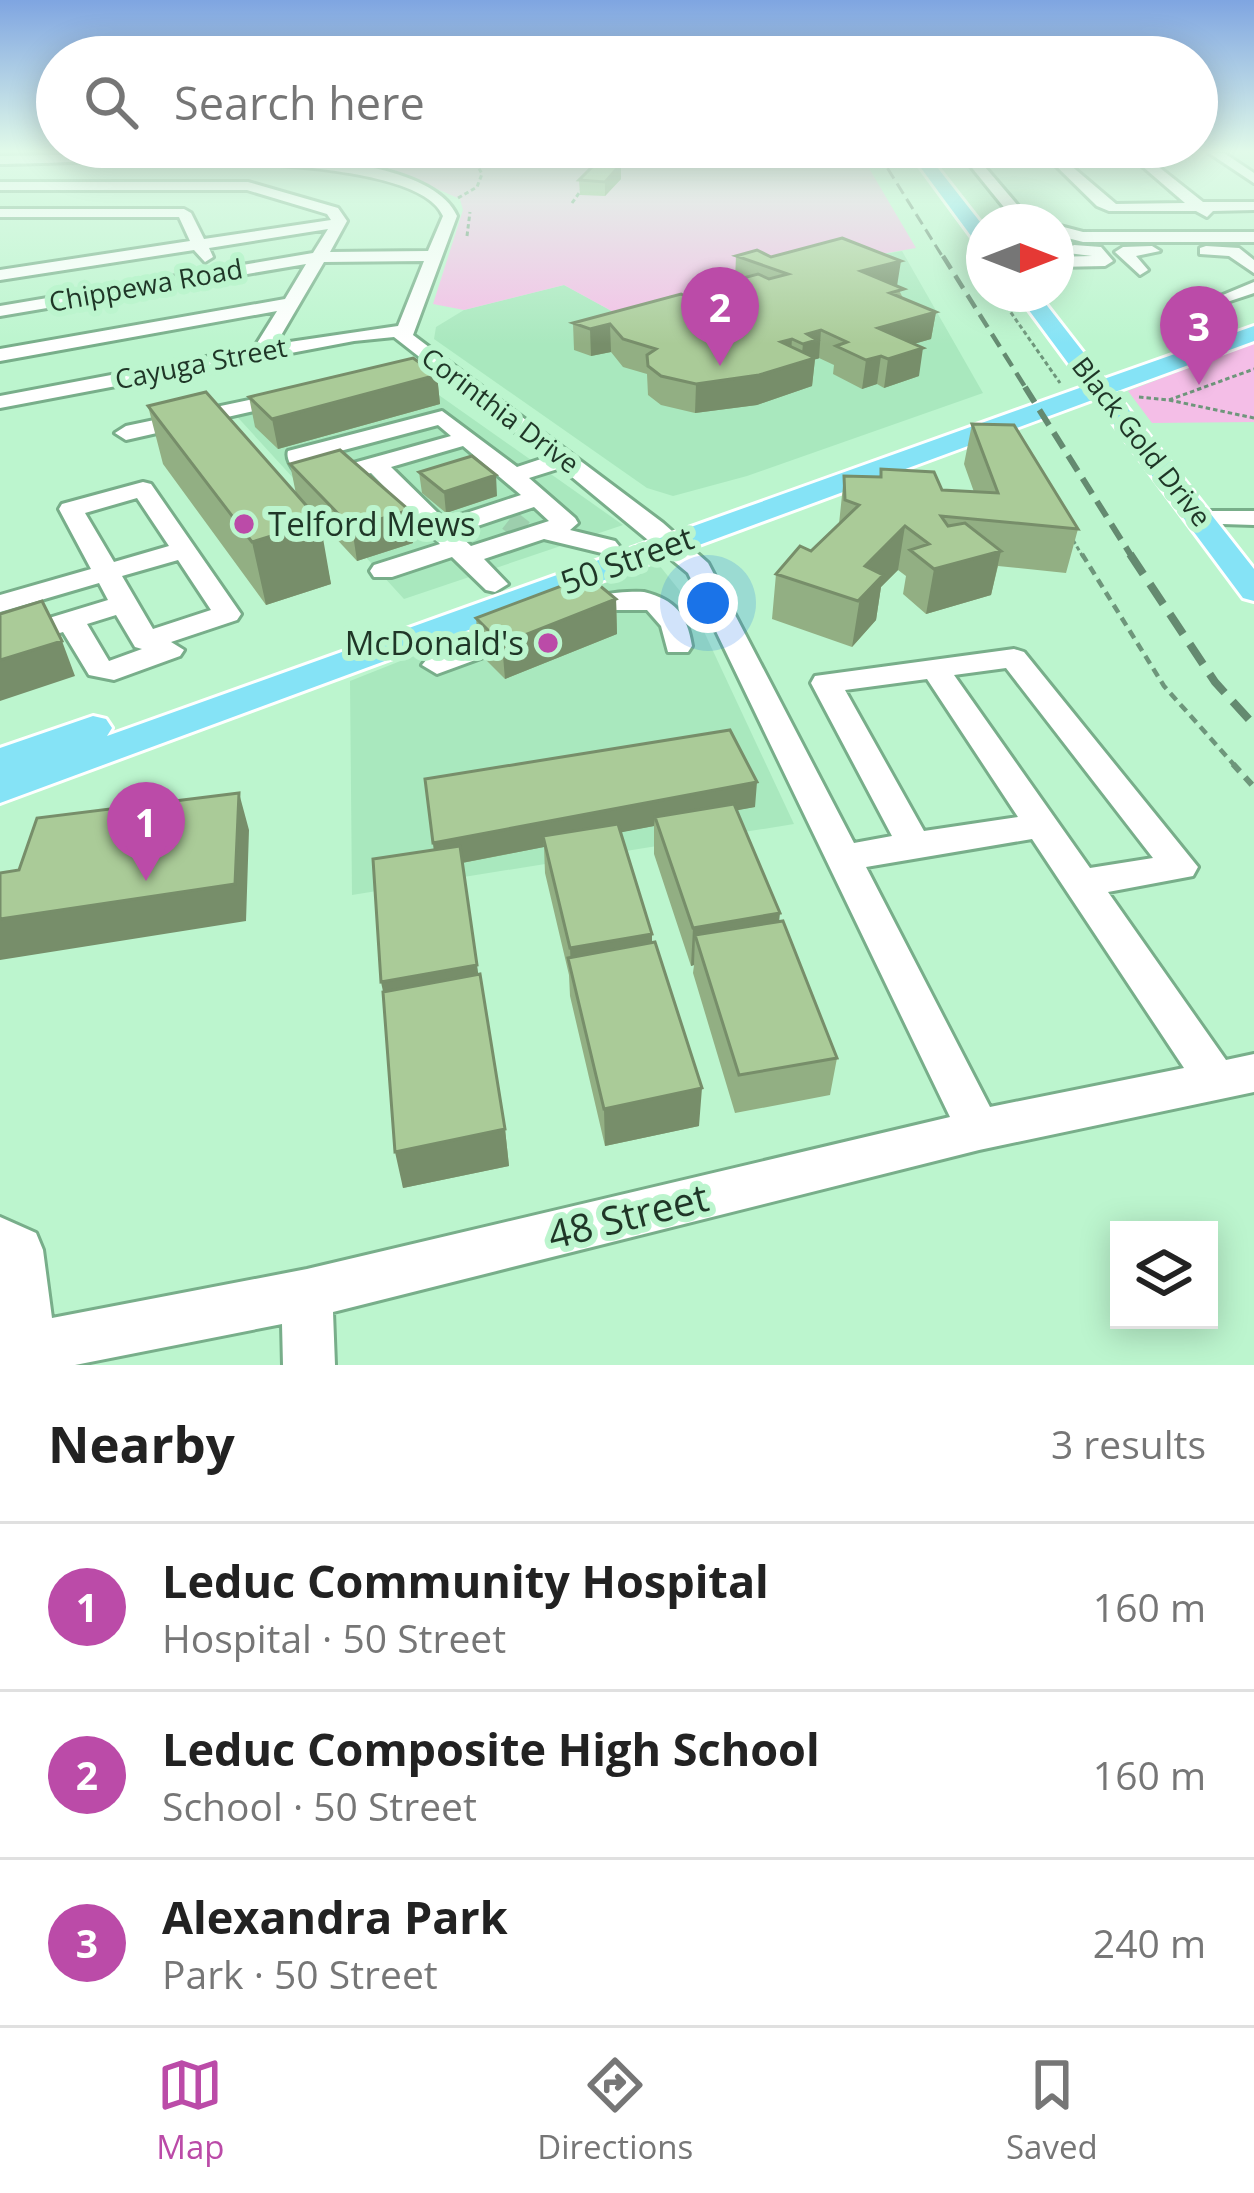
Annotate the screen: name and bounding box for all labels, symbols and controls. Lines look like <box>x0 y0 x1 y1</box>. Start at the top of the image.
search box <box>36 36 1218 168</box>
icon: search <box>78 69 144 135</box>
text: Search here <box>174 72 425 133</box>
north arrow <box>966 204 1074 312</box>
street label: Chippewa Road <box>46 249 245 320</box>
pin: 2 <box>681 267 759 366</box>
pin: 3 <box>1160 286 1238 385</box>
street label: Cayuga Street <box>112 328 290 397</box>
street label: Corinthia Drive <box>414 338 587 481</box>
street label: Black Gold Drive <box>1064 349 1220 534</box>
place label: Telford Mews <box>268 501 476 546</box>
marker: Telford Mews <box>231 511 257 537</box>
street label: 50 Street <box>554 515 700 604</box>
your location <box>678 573 738 633</box>
place label: McDonald's <box>345 620 524 665</box>
marker: McDonald's <box>535 630 561 656</box>
pin: 1 <box>107 782 185 881</box>
street label: 48 Street <box>542 1169 713 1260</box>
map controls <box>1110 1221 1218 1329</box>
button: layers <box>1110 1221 1218 1329</box>
text: Nearby <box>48 1408 235 1478</box>
text: 3 results <box>1051 1417 1206 1470</box>
text: Leduc Community Hospital <box>162 1550 769 1611</box>
text: 1 <box>76 1580 98 1633</box>
text: 160 m <box>1093 1580 1206 1633</box>
text: Hospital · 50 Street <box>162 1611 506 1664</box>
text: Leduc Composite High School <box>162 1718 820 1779</box>
text: 2 <box>76 1748 98 1801</box>
text: 160 m <box>1093 1748 1206 1801</box>
text: School · 50 Street <box>162 1779 477 1832</box>
text: Alexandra Park <box>162 1886 508 1947</box>
text: 3 <box>76 1916 98 1969</box>
text: 240 m <box>1093 1916 1206 1969</box>
text: Park · 50 Street <box>162 1947 438 2000</box>
tab: Map <box>156 2052 225 2169</box>
tab: Directions <box>537 2052 693 2169</box>
tab: Saved <box>1006 2052 1098 2169</box>

